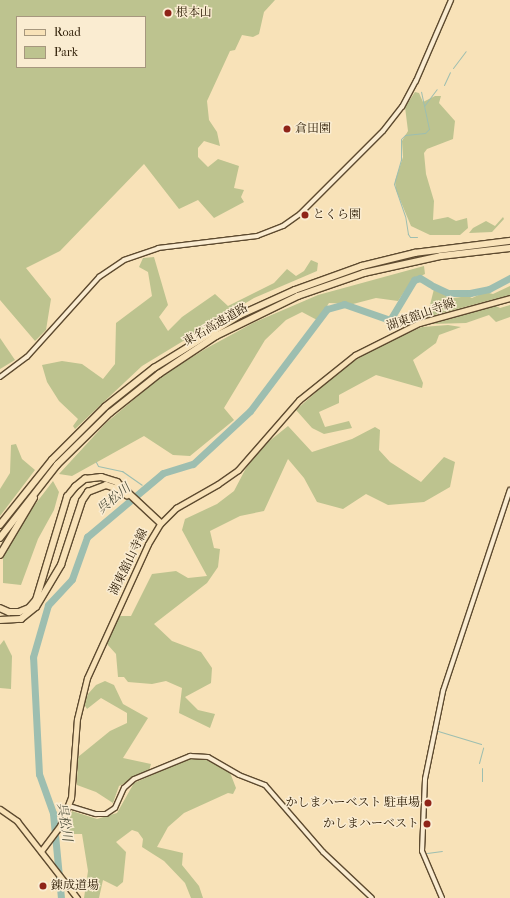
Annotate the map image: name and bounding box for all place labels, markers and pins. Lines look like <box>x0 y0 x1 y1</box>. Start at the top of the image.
place label: 根本山 <box>176 6 212 20</box>
marker: 根本山 <box>163 8 173 18</box>
place label: 倉田園 <box>295 122 331 136</box>
marker: 倉田園 <box>282 124 292 134</box>
place label: とくら園 <box>313 208 361 222</box>
marker: とくら園 <box>300 210 310 220</box>
place label: かしまハーベスト 駐車場 <box>285 796 420 810</box>
marker: かしまハーベスト 駐車場 <box>423 798 433 808</box>
place label: かしまハーベスト <box>323 817 419 831</box>
marker: かしまハーベスト <box>422 819 432 829</box>
place label: 錬成道場 <box>51 879 99 893</box>
marker: 錬成道場 <box>38 881 48 891</box>

